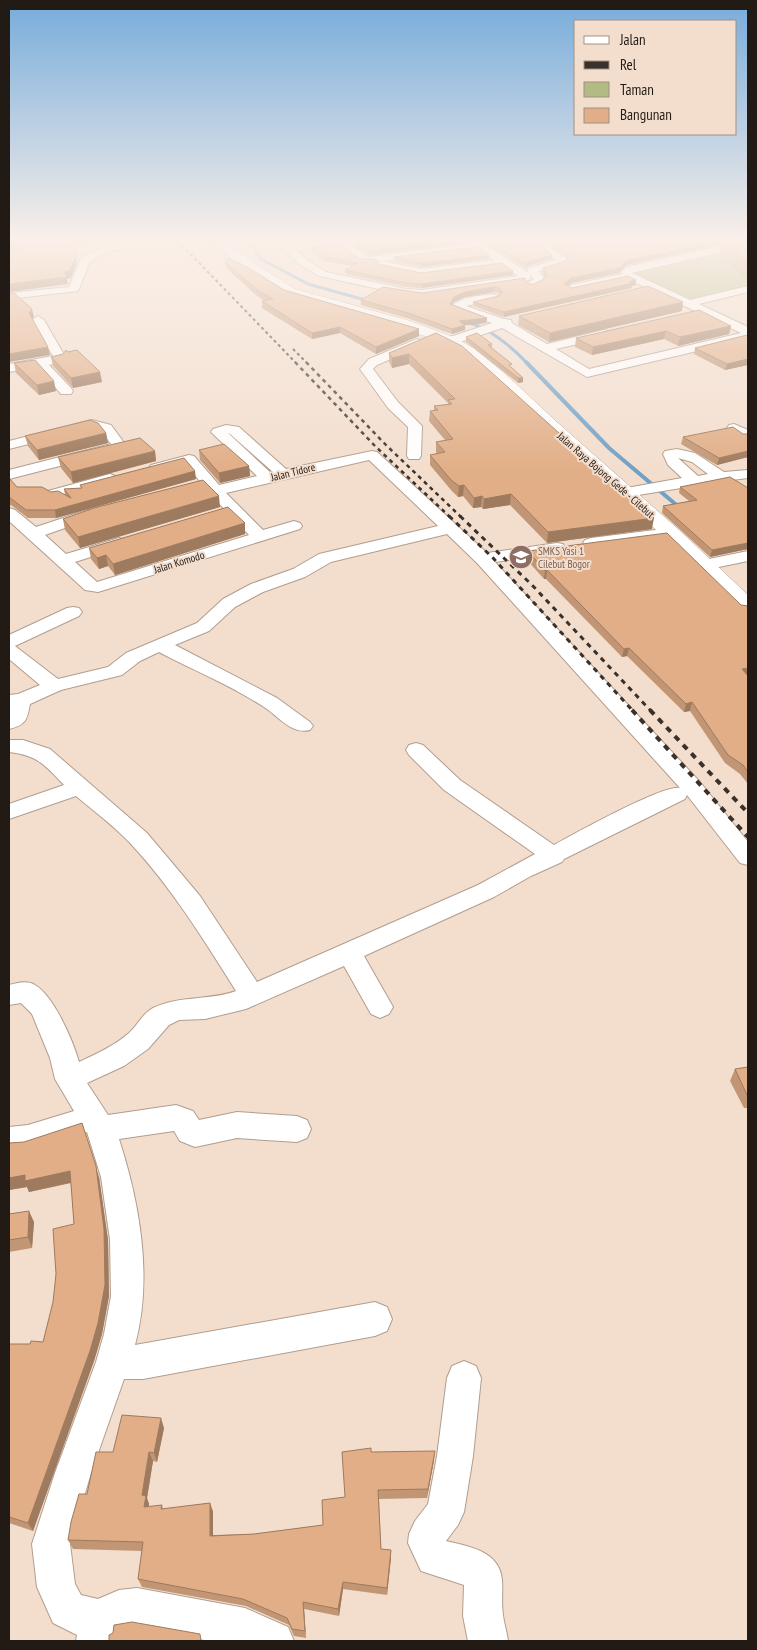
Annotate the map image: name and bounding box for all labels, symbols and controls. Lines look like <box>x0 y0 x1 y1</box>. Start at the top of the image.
legend <box>574 20 737 135</box>
text: Jalan <box>619 30 646 49</box>
text: Rel <box>620 55 637 74</box>
text: Taman <box>620 80 654 99</box>
text: Bangunan <box>620 105 672 124</box>
street label: Jalan Raya Bojong Gede - Cilebut <box>554 428 657 521</box>
street label: Jalan Tidore <box>268 460 317 485</box>
school or university icon: SMKS Yasi 1 Cilebut Bogor <box>508 544 534 570</box>
place label: SMKS Yasi 1 Cilebut Bogor <box>538 544 590 571</box>
street label: Jalan Komodo <box>151 548 206 577</box>

